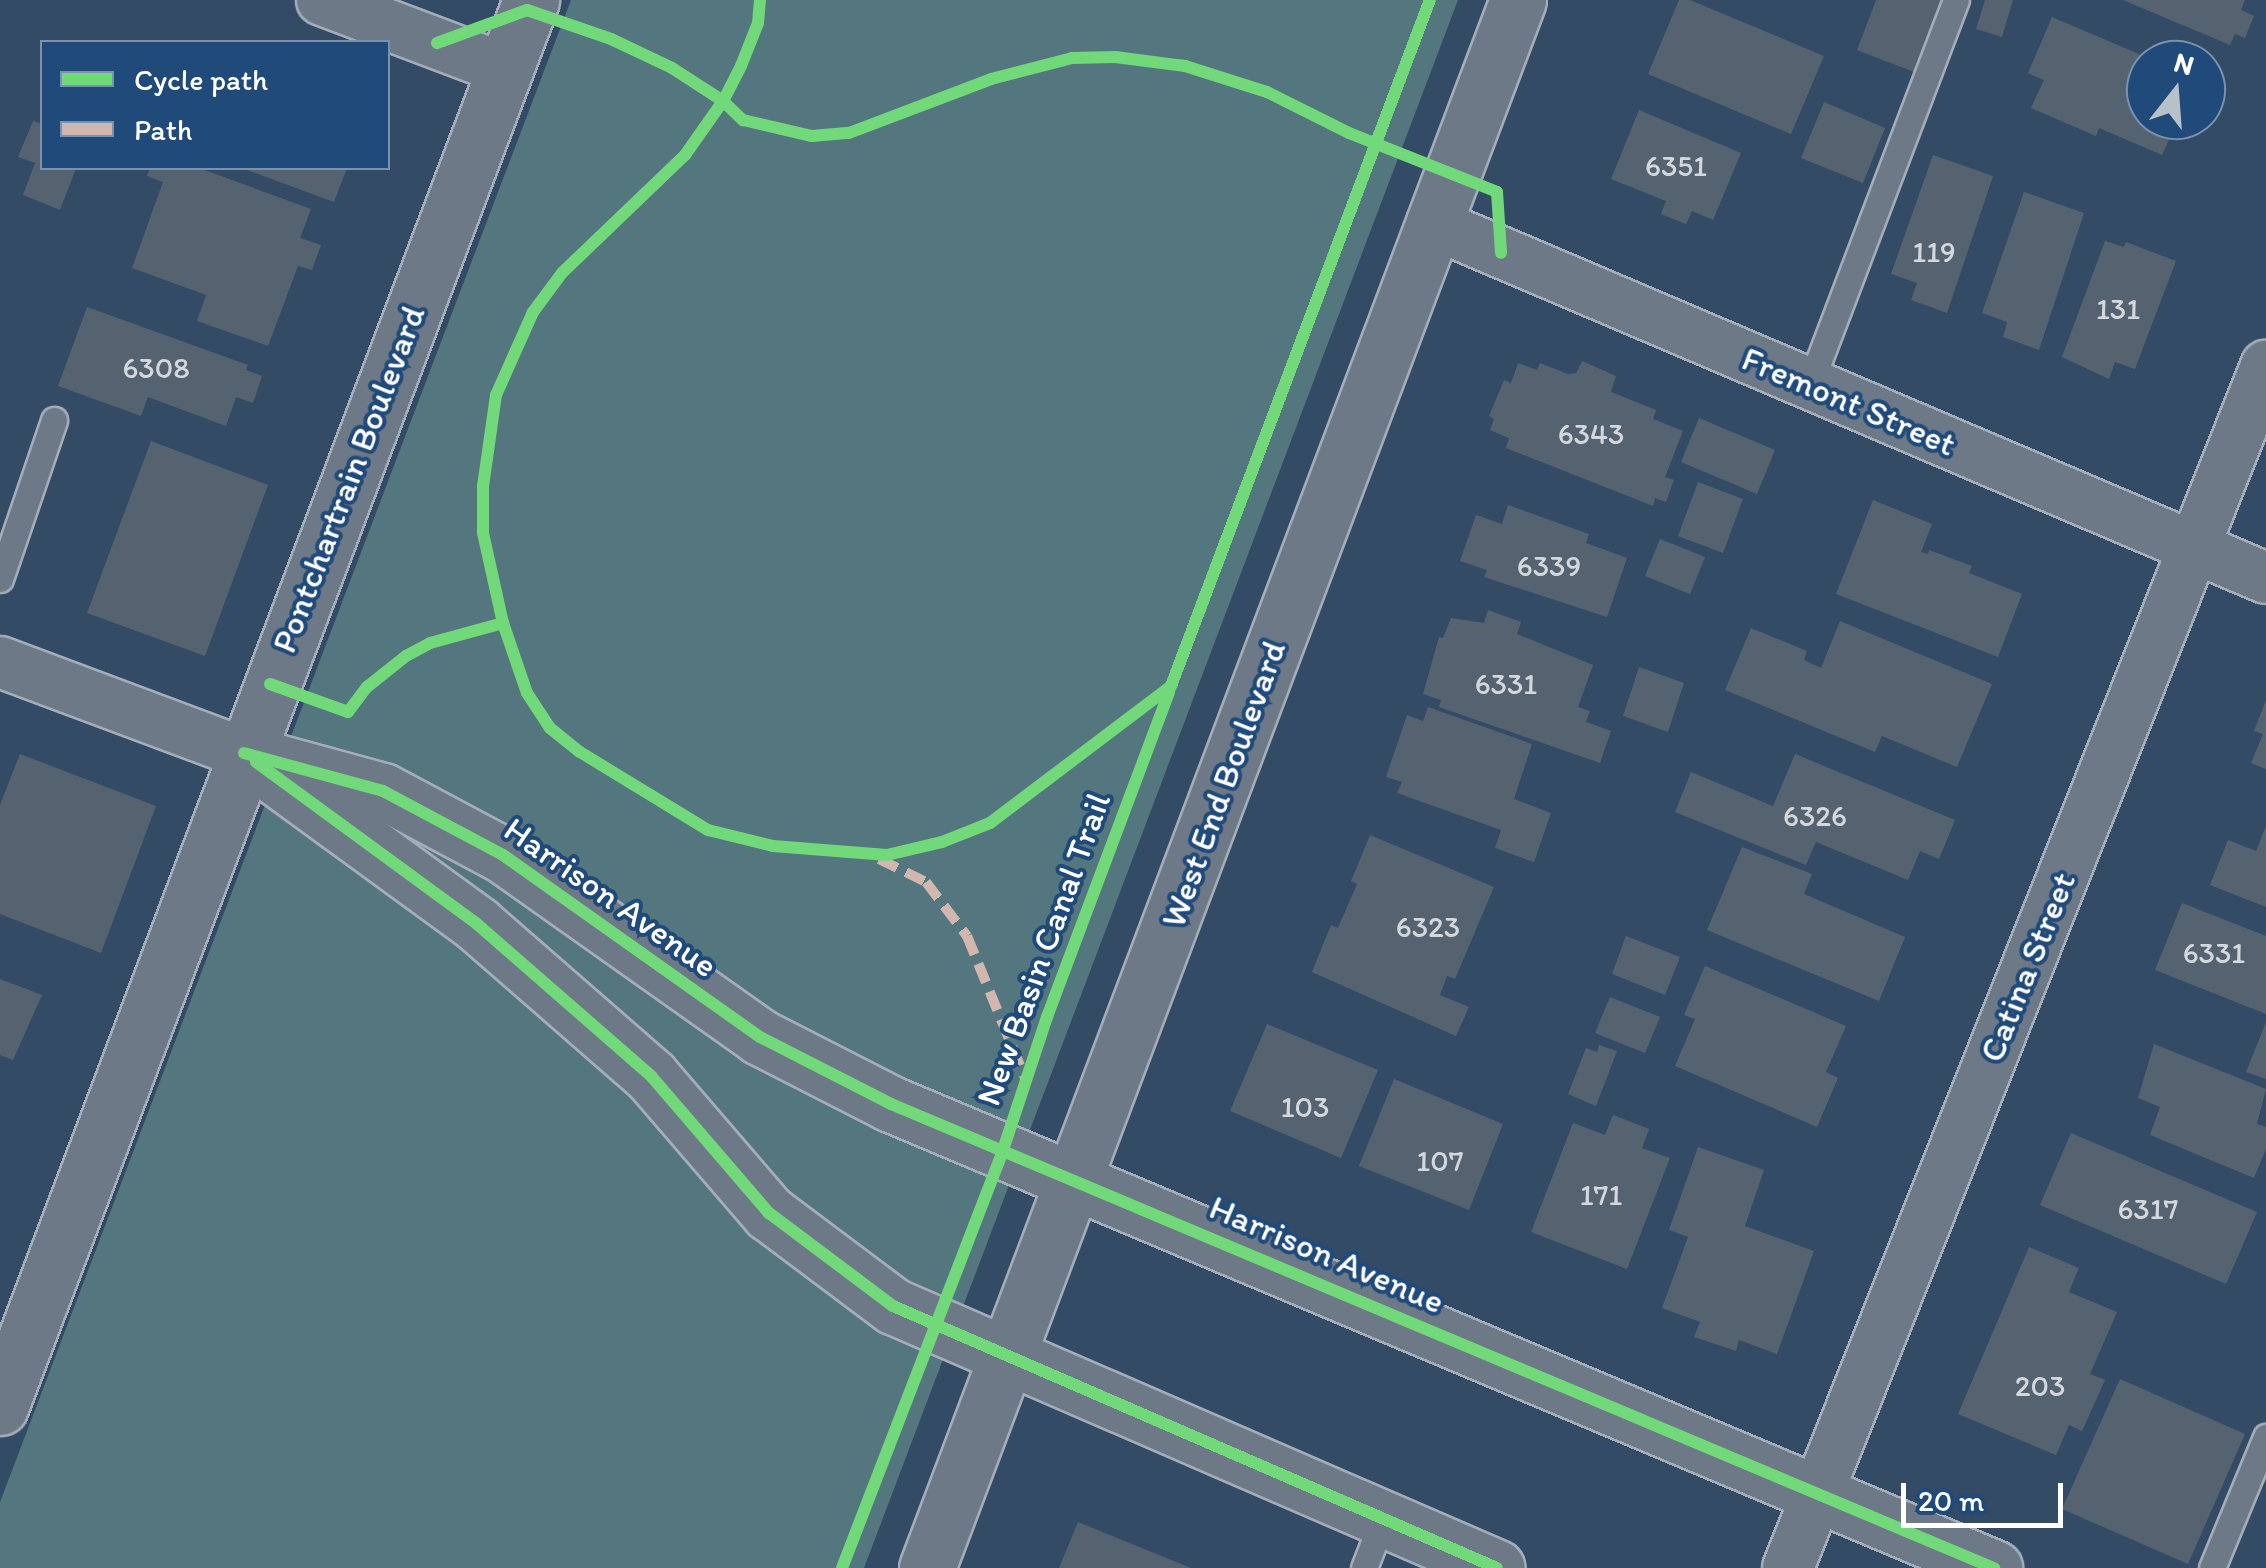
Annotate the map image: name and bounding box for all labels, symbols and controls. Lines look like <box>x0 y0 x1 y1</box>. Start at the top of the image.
legend <box>40 40 390 170</box>
north arrow <box>2126 40 2226 140</box>
text: N <box>2170 44 2198 82</box>
text: Cycle path <box>134 61 268 98</box>
text: Path <box>134 111 192 148</box>
house number: 6351 <box>1645 148 1707 184</box>
house number: 119 <box>1912 234 1956 270</box>
house number: 131 <box>2096 291 2140 327</box>
street label: Pontchartrain Boulevard <box>262 299 434 659</box>
street label: Fremont Street <box>1736 337 1962 465</box>
house number: 6308 <box>122 350 190 386</box>
house number: 6343 <box>1558 416 1624 452</box>
house number: 6339 <box>1517 548 1581 584</box>
street label: West End Boulevard <box>1152 635 1294 933</box>
house number: 6331 <box>1475 666 1537 702</box>
street label: New Basin Canal Trail <box>967 788 1119 1110</box>
house number: 6326 <box>1783 798 1847 834</box>
street label: Harrison Avenue <box>497 808 725 986</box>
street label: Catina Street <box>1970 866 2084 1068</box>
house number: 6323 <box>1396 909 1460 945</box>
house number: 6331 <box>2183 935 2245 971</box>
house number: 103 <box>1281 1089 1329 1125</box>
house number: 107 <box>1416 1143 1464 1179</box>
house number: 171 <box>1580 1177 1622 1213</box>
street label: Harrison Avenue <box>1204 1186 1450 1322</box>
house number: 6317 <box>2117 1191 2179 1227</box>
house number: 203 <box>2015 1368 2065 1404</box>
scale bar <box>1906 1463 2068 1525</box>
text: 20 m <box>1918 1482 1984 1519</box>

